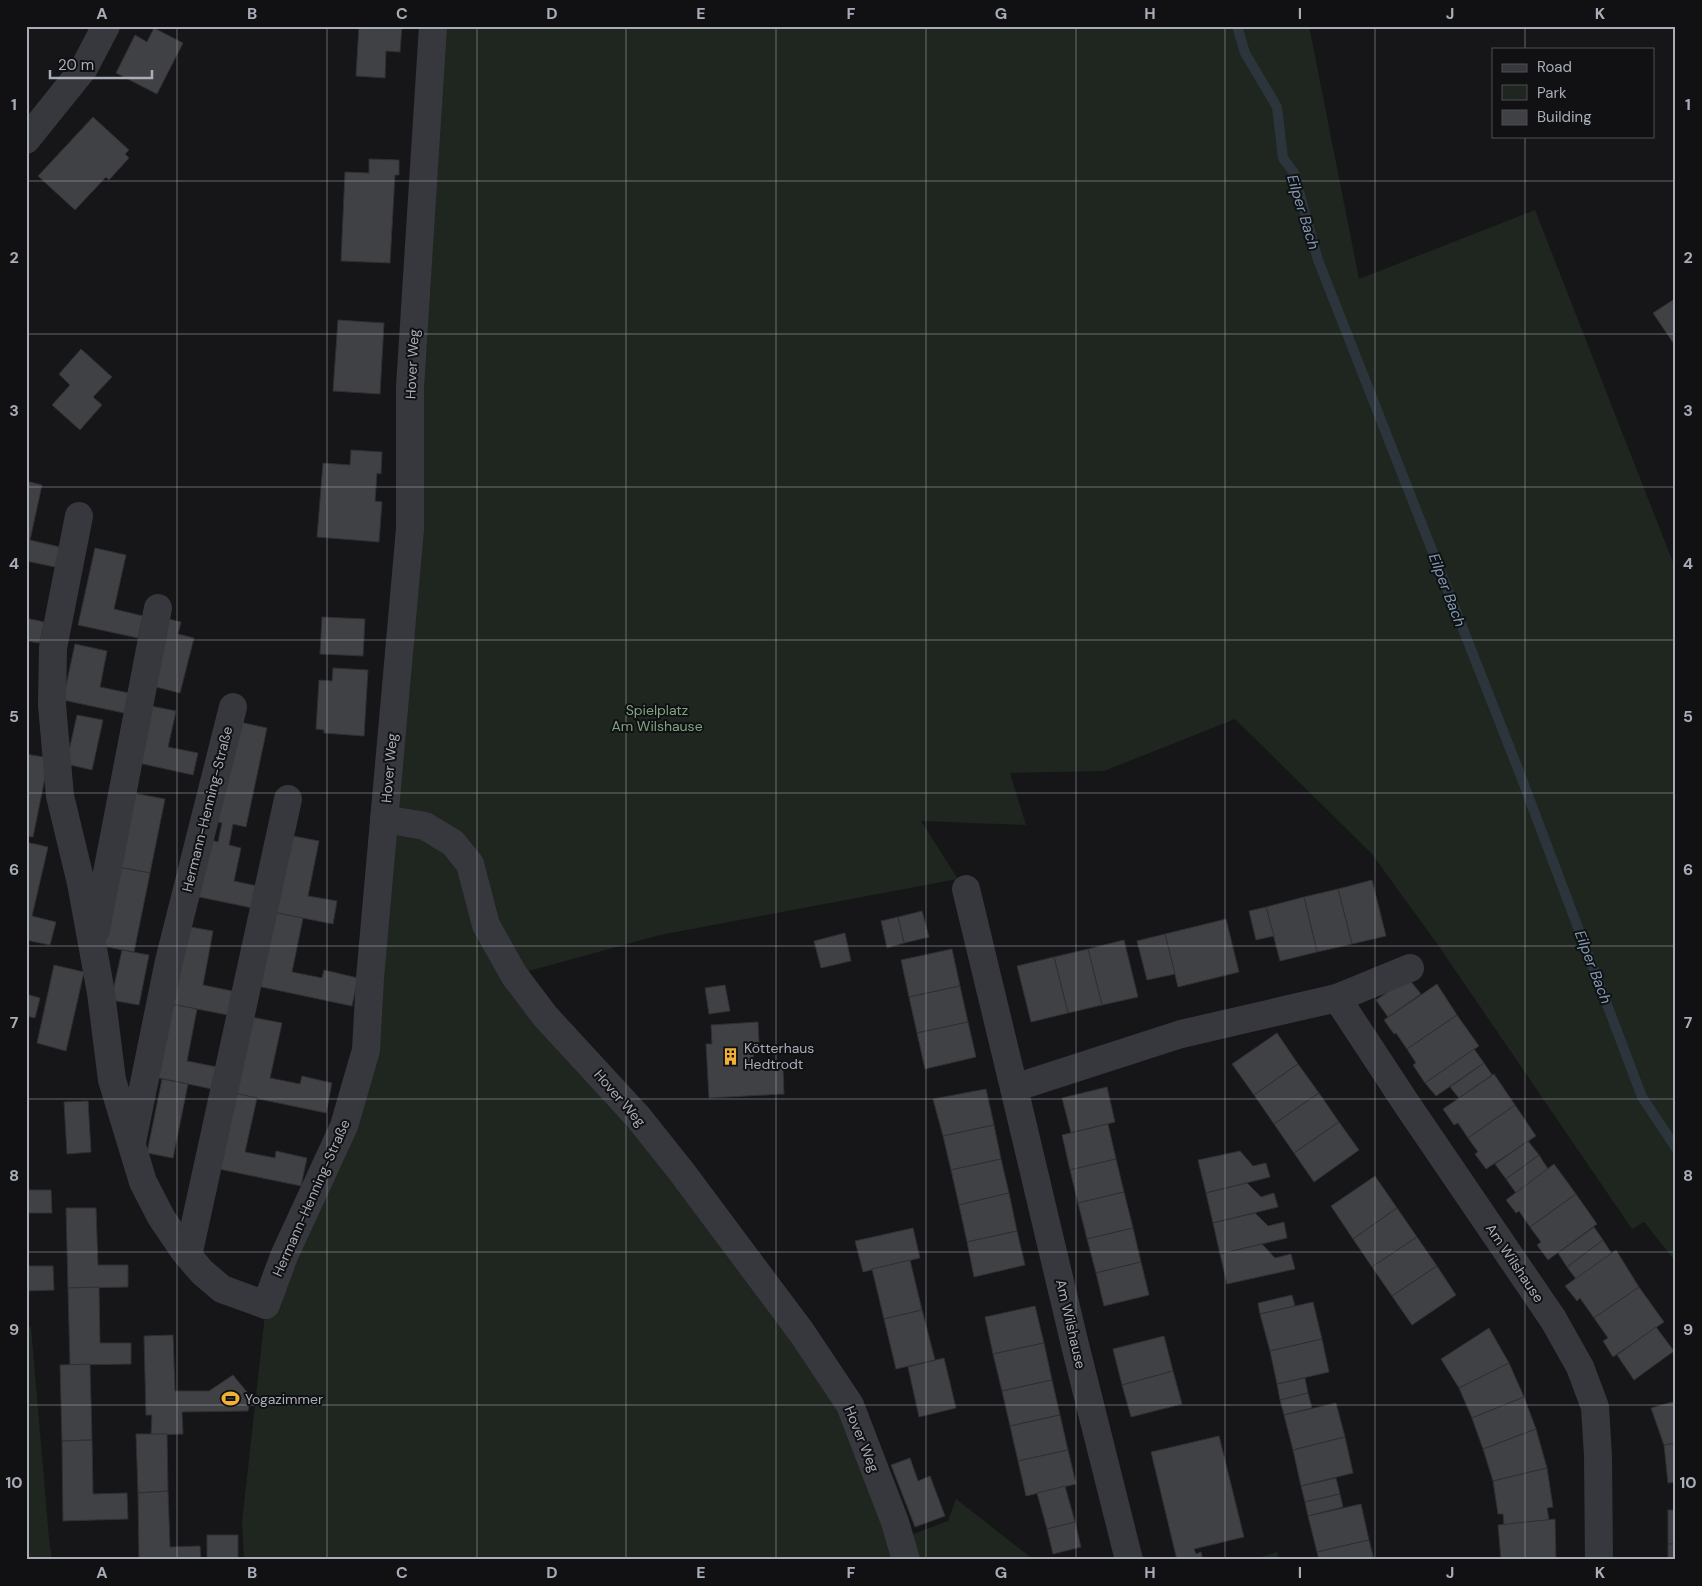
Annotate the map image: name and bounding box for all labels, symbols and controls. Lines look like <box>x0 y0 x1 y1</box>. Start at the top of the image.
text: A <box>96 3 108 24</box>
text: B <box>247 3 257 24</box>
text: C <box>396 3 408 24</box>
text: D <box>546 3 558 24</box>
text: E <box>696 3 706 24</box>
text: F <box>847 3 856 24</box>
text: G <box>995 3 1007 24</box>
text: H <box>1144 3 1156 24</box>
text: I <box>1298 3 1302 24</box>
text: J <box>1446 3 1454 24</box>
text: K <box>1595 3 1606 24</box>
scale bar <box>50 48 152 80</box>
legend <box>1492 48 1654 138</box>
text: 20 m <box>58 55 94 75</box>
text: Road <box>1537 57 1572 77</box>
text: Park <box>1537 83 1567 103</box>
text: 1 <box>11 94 17 115</box>
text: 1 <box>1685 94 1691 115</box>
text: Building <box>1537 107 1592 127</box>
water label: Eilper Bach <box>1282 172 1324 252</box>
text: 2 <box>9 247 19 268</box>
text: 2 <box>1683 247 1693 268</box>
street label: Hover Weg <box>401 328 423 399</box>
text: 3 <box>9 400 19 421</box>
text: 3 <box>1683 400 1693 421</box>
water label: Eilper Bach <box>1424 550 1470 630</box>
text: 4 <box>9 553 19 574</box>
text: 4 <box>1683 553 1693 574</box>
park label: Spielplatz Am Wilshause <box>611 701 703 735</box>
text: 5 <box>9 706 19 727</box>
text: 5 <box>1683 706 1693 727</box>
street label: Hermann-Henning-Straße <box>178 724 236 894</box>
street label: Hover Weg <box>377 732 401 804</box>
text: 6 <box>9 859 19 880</box>
text: 6 <box>1683 859 1693 880</box>
water label: Eilper Bach <box>1570 927 1616 1007</box>
text: 7 <box>10 1012 19 1033</box>
text: 7 <box>1684 1012 1693 1033</box>
place label: Kötterhaus Hedtrodt <box>744 1039 814 1073</box>
building icon: Kötterhaus Hedtrodt <box>720 1046 740 1066</box>
street label: Hover Weg <box>590 1066 650 1130</box>
street label: Hermann-Henning-Straße <box>268 1117 354 1279</box>
text: 8 <box>9 1165 19 1186</box>
text: 8 <box>1683 1165 1693 1186</box>
street label: Am Wilshause <box>1482 1220 1548 1306</box>
street label: Am Wilshause <box>1052 1278 1090 1371</box>
text: 9 <box>9 1319 19 1340</box>
text: 9 <box>1683 1319 1693 1340</box>
sports icon: Yogazimmer <box>221 1389 241 1409</box>
place label: Yogazimmer <box>245 1390 323 1408</box>
street label: Hover Weg <box>841 1403 884 1475</box>
text: 10 <box>5 1472 23 1493</box>
text: 10 <box>1679 1472 1697 1493</box>
text: A <box>96 1562 108 1583</box>
text: B <box>247 1562 257 1583</box>
text: C <box>396 1562 408 1583</box>
text: D <box>546 1562 558 1583</box>
text: E <box>696 1562 706 1583</box>
text: F <box>847 1562 856 1583</box>
text: G <box>995 1562 1007 1583</box>
text: H <box>1144 1562 1156 1583</box>
text: I <box>1298 1562 1302 1583</box>
text: J <box>1446 1562 1454 1583</box>
text: K <box>1595 1562 1606 1583</box>

